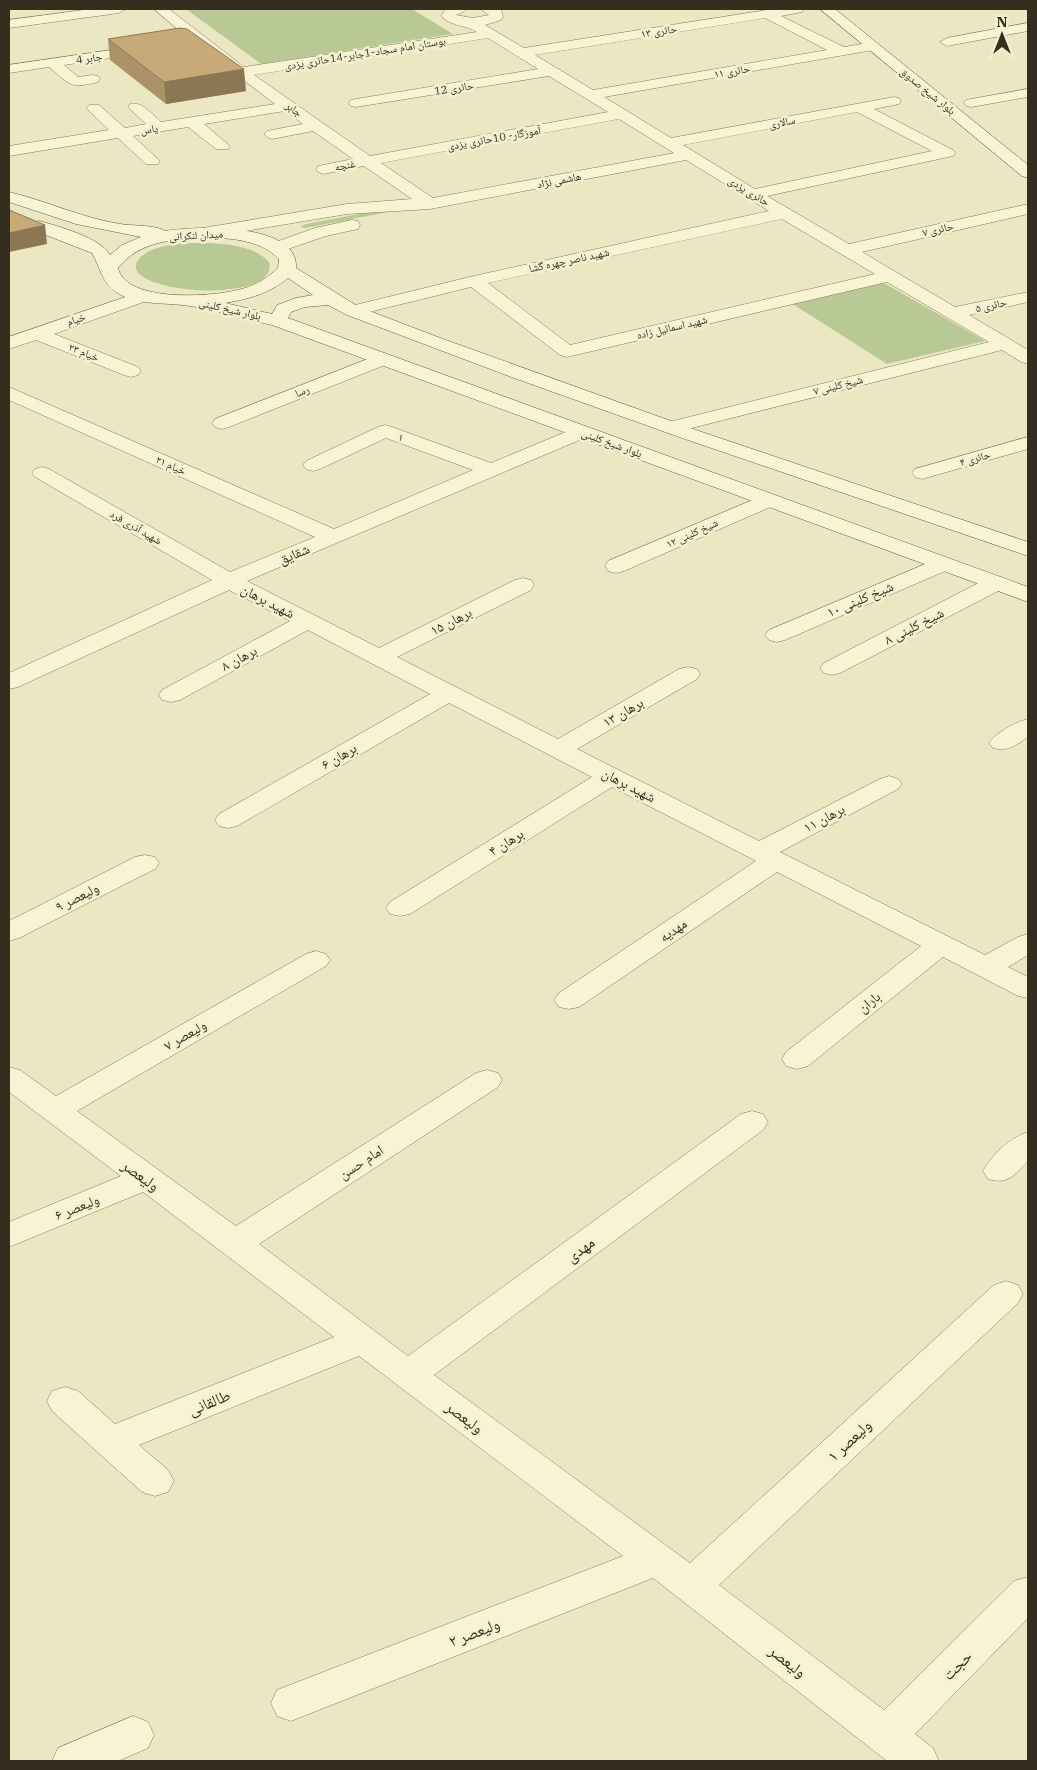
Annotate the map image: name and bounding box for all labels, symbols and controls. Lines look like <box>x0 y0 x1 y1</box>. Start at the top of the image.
north arrow <box>977 10 1027 60</box>
text: N <box>996 13 1008 31</box>
street label: حائری ۱۳ <box>640 21 678 41</box>
street label: بوستان امام سجاد-1جابر-14حائری یزدی <box>283 33 447 73</box>
street label: جابر 4 <box>75 49 103 67</box>
street label: حائری ۱۱ <box>713 61 751 81</box>
street label: بلوار شیخ صدوق <box>897 64 959 118</box>
street label: حائری 12 <box>433 78 475 98</box>
street label: جابر <box>282 98 305 120</box>
street label: سالاری <box>768 113 796 131</box>
street label: یاس <box>139 121 159 137</box>
street label: آموزگار- 10حائری یزدی <box>446 123 542 153</box>
street label: غنچه <box>333 156 357 174</box>
street label: هاشمی نژاد <box>536 169 583 191</box>
street label: حائری یزدی <box>726 173 772 209</box>
street label: حائری ۷ <box>921 219 955 239</box>
street label: میدان لنکرانی <box>169 227 223 243</box>
street label: شهید ناصر چهره گشا <box>527 245 611 275</box>
street label: بلوار شیخ کلینی <box>198 295 262 323</box>
street label: حائری ۵ <box>974 295 1008 315</box>
street label: خیام <box>65 309 87 329</box>
street label: شهید اسمائیل زاده <box>635 312 709 342</box>
street label: خیام ۲۳ <box>67 340 101 364</box>
street label: شیخ کلینی ۷ <box>812 372 864 398</box>
street label: رسا <box>293 382 311 400</box>
street label: بلوار شیخ کلینی <box>580 426 644 460</box>
street label: ۱ <box>396 430 406 444</box>
street label: حائری ۴ <box>958 447 992 469</box>
street label: خیام ۲۱ <box>154 452 188 478</box>
street label: شهید آذری فرد <box>108 507 164 547</box>
street label: شیخ کلینی ۱۲ <box>664 515 720 551</box>
street label: شقایق <box>276 539 313 569</box>
street label: شیخ کلینی ۱۰ <box>824 577 896 622</box>
street label: شهید برهان <box>238 580 298 622</box>
street label: برهان ۱۵ <box>427 603 475 639</box>
street label: شیخ کلینی ۸ <box>881 603 947 650</box>
street label: برهان ۸ <box>218 641 260 675</box>
street label: برهان ۱۳ <box>599 693 647 731</box>
street label: برهان ۶ <box>318 739 360 773</box>
street label: شهید برهان <box>599 764 659 806</box>
street label: برهان ۱۱ <box>800 800 848 836</box>
street label: برهان ۴ <box>485 824 527 860</box>
street label: ولیعصر ۹ <box>52 878 102 916</box>
street label: مهدیه <box>656 914 690 946</box>
street label: باران <box>854 987 884 1017</box>
street label: ولیعصر ۷ <box>160 1016 210 1054</box>
street label: امام حسن <box>335 1141 387 1184</box>
street label: ولیعصر <box>117 1154 164 1195</box>
street label: ولیعصر ۶ <box>52 1190 102 1224</box>
street label: مهدی <box>562 1232 599 1267</box>
street label: طالقانی <box>185 1385 233 1420</box>
street label: ولیعصر <box>441 1396 488 1438</box>
street label: ولیعصر ۱ <box>823 1415 875 1465</box>
street label: ولیعصر ۲ <box>446 1613 502 1651</box>
street label: ولیعصر <box>764 1640 811 1682</box>
street label: حجت <box>938 1646 976 1684</box>

